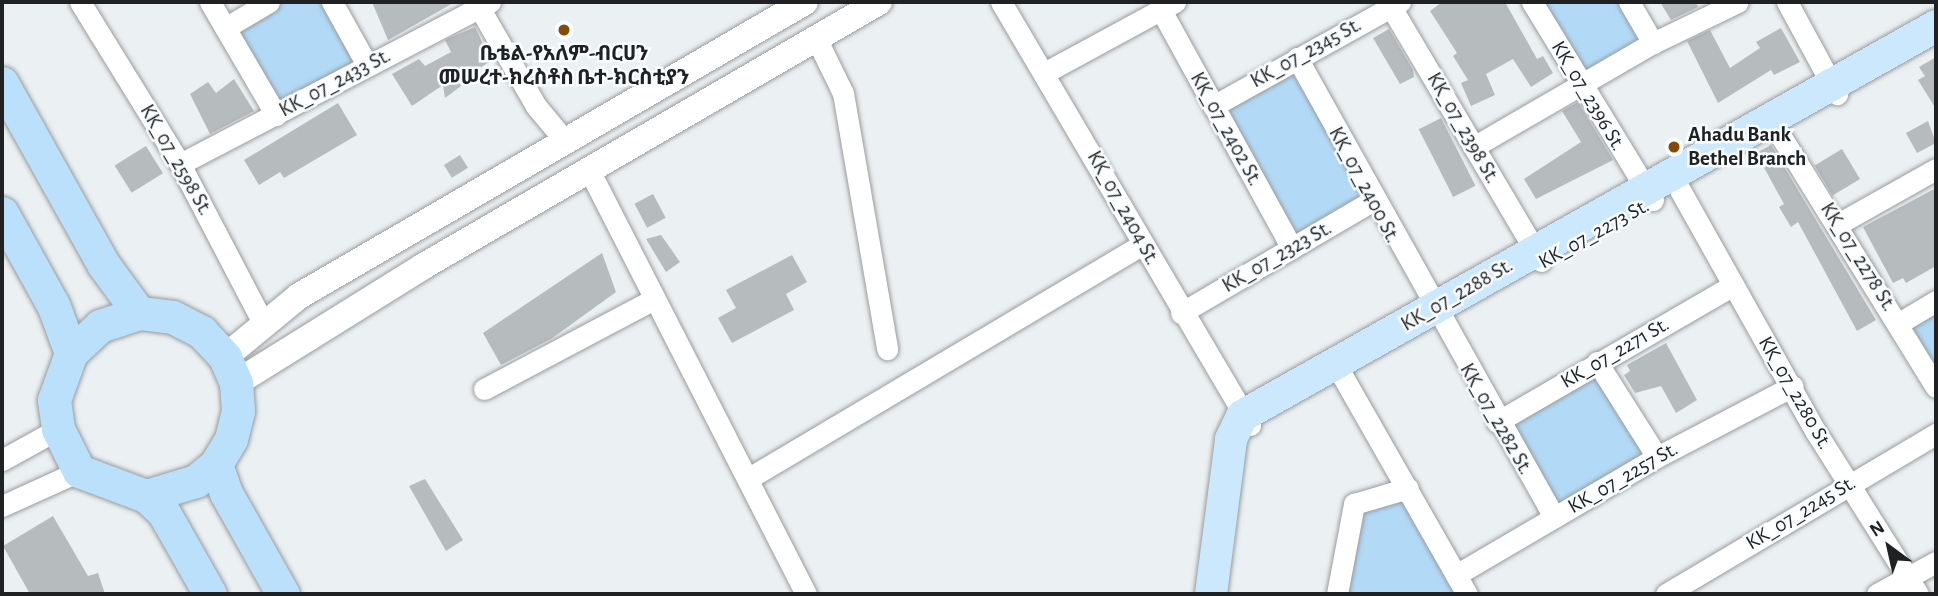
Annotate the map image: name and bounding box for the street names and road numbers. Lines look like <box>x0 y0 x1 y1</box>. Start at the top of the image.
street label: KK_07_2345 St. <box>1246 12 1366 94</box>
street label: KK_07_2396 St. <box>1545 36 1631 156</box>
street label: KK_07_2433 St. <box>275 43 395 123</box>
street label: KK_07_2402 St. <box>1184 68 1268 190</box>
street label: KK_07_2398 St. <box>1421 68 1505 188</box>
street label: KK_07_2598 St. <box>134 100 218 220</box>
street label: KK_07_2400 St. <box>1323 123 1405 247</box>
street label: KK_07_2404 St. <box>1081 146 1165 270</box>
street label: KK_07_2273 St. <box>1534 193 1654 275</box>
street label: KK_07_2278 St. <box>1815 198 1901 316</box>
street label: KK_07_2323 St. <box>1218 215 1336 299</box>
street label: KK_07_2288 St. <box>1397 253 1517 337</box>
street label: KK_07_2271 St. <box>1556 312 1674 394</box>
street label: KK_07_2280 St. <box>1753 332 1837 454</box>
street label: KK_07_2282 St. <box>1454 359 1538 479</box>
street label: KK_07_2257 St. <box>1564 436 1682 520</box>
street label: KK_07_2245 St. <box>1741 470 1861 556</box>

